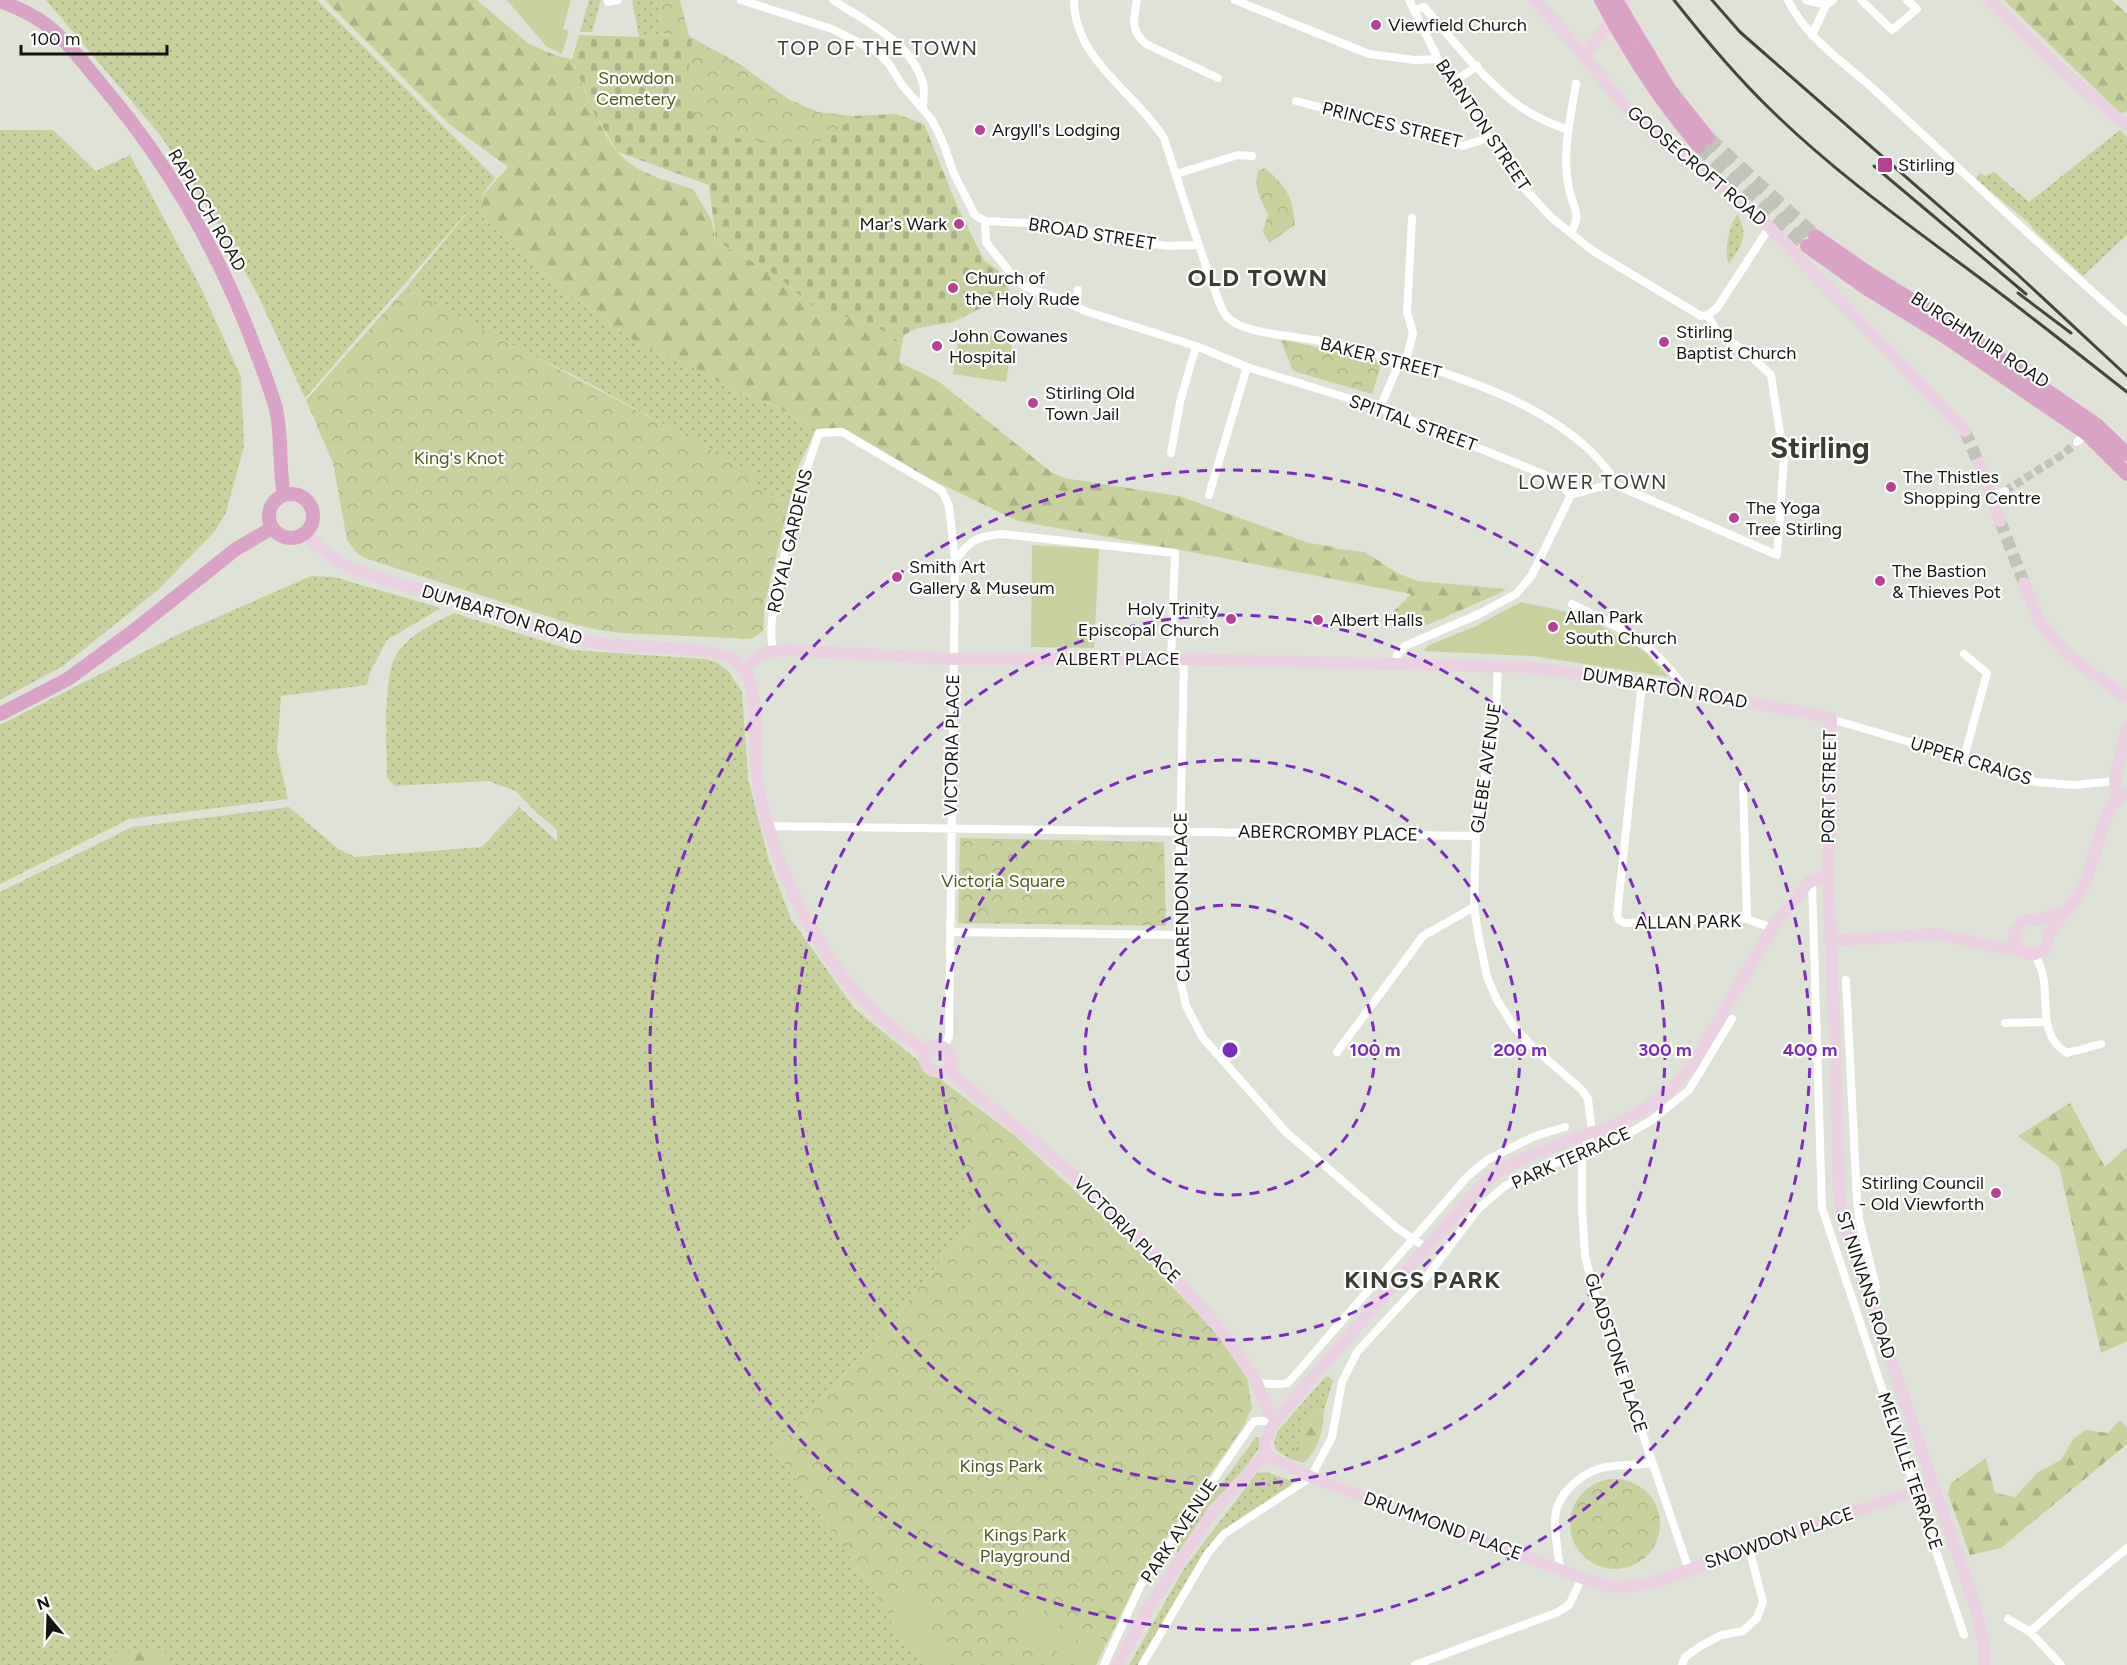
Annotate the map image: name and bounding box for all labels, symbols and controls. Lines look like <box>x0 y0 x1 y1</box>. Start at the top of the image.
place label: Viewfield Church <box>1388 14 1527 36</box>
scale bar <box>21 18 166 56</box>
marker: Viewfield Church <box>1369 18 1383 32</box>
text: 100 m <box>30 28 80 50</box>
district label: TOP OF THE TOWN <box>778 36 978 60</box>
street label: BARNTON STREET <box>1431 55 1535 195</box>
park label: Snowdon Cemetery <box>596 67 677 110</box>
street label: PRINCES STREET <box>1320 97 1464 153</box>
street label: GOOSECROFT ROAD <box>1623 101 1771 231</box>
place label: Argyll's Lodging <box>992 119 1120 141</box>
marker: Argyll's Lodging <box>973 123 987 137</box>
street label: RAPLOCH ROAD <box>163 145 251 275</box>
place label: Stirling <box>1898 154 1955 176</box>
marker: Stirling <box>1876 156 1894 174</box>
place label: Mar's Wark <box>860 213 947 235</box>
street label: BROAD STREET <box>1027 213 1157 255</box>
marker: Mar's Wark <box>952 217 966 231</box>
district label: OLD TOWN <box>1188 263 1328 292</box>
place label: Church of the Holy Rude <box>965 267 1080 310</box>
marker: Church of the Holy Rude <box>946 281 960 295</box>
street label: BURGHMUIR ROAD <box>1907 287 2053 393</box>
place label: Stirling Baptist Church <box>1676 321 1796 364</box>
place label: John Cowanes Hospital <box>949 325 1068 368</box>
street label: BAKER STREET <box>1318 332 1444 384</box>
marker: Stirling Baptist Church <box>1657 335 1671 349</box>
marker: John Cowanes Hospital <box>930 339 944 353</box>
place label: Stirling Old Town Jail <box>1045 382 1135 425</box>
street label: SPITTAL STREET <box>1346 390 1480 456</box>
marker: Stirling Old Town Jail <box>1026 396 1040 410</box>
district label: Stirling <box>1770 429 1870 466</box>
park label: King's Knot <box>414 447 504 469</box>
place label: The Thistles Shopping Centre <box>1903 466 2041 509</box>
street label: ROYAL GARDENS <box>763 467 817 615</box>
district label: LOWER TOWN <box>1518 470 1668 494</box>
marker: The Thistles Shopping Centre <box>1884 480 1898 494</box>
place label: The Yoga Tree Stirling <box>1746 497 1842 540</box>
marker: The Yoga Tree Stirling <box>1727 511 1741 525</box>
place label: Smith Art Gallery & Museum <box>909 556 1055 599</box>
place label: The Bastion & Thieves Pot <box>1892 560 2001 603</box>
marker: Smith Art Gallery & Museum <box>890 570 904 584</box>
marker: The Bastion & Thieves Pot <box>1873 574 1887 588</box>
street label: DUMBARTON ROAD <box>419 580 585 650</box>
place label: Holy Trinity Episcopal Church <box>1078 598 1220 641</box>
place label: Allan Park South Church <box>1565 606 1677 649</box>
place label: Albert Halls <box>1330 609 1423 631</box>
marker: Holy Trinity Episcopal Church <box>1224 612 1238 626</box>
marker: Albert Halls <box>1311 613 1325 627</box>
marker: Allan Park South Church <box>1546 620 1560 634</box>
street label: ALBERT PLACE <box>1056 648 1180 670</box>
street label: DUMBARTON ROAD <box>1581 663 1749 713</box>
street label: VICTORIA PLACE <box>940 674 964 816</box>
street label: GLEBE AVENUE <box>1466 701 1506 835</box>
street label: PORT STREET <box>1817 730 1841 844</box>
street label: UPPER CRAIGS <box>1908 732 2034 790</box>
street label: CLARENDON PLACE <box>1170 812 1194 982</box>
street label: ABERCROMBY PLACE <box>1238 820 1418 846</box>
park label: Victoria Square <box>941 870 1065 892</box>
street label: ALLAN PARK <box>1635 910 1741 934</box>
text: 100 m <box>1350 1039 1400 1061</box>
text: 200 m <box>1493 1039 1547 1061</box>
text: 300 m <box>1638 1039 1692 1061</box>
text: 400 m <box>1783 1039 1837 1061</box>
centre of rings <box>1220 1040 1240 1060</box>
street label: PARK TERRACE <box>1508 1122 1634 1194</box>
street label: VICTORIA PLACE <box>1069 1172 1185 1288</box>
place label: Stirling Council - Old Viewforth <box>1859 1172 1984 1215</box>
marker: Stirling Council - Old Viewforth <box>1989 1186 2003 1200</box>
street label: ST NINIANS ROAD <box>1832 1208 1900 1362</box>
district label: KINGS PARK <box>1344 1265 1502 1294</box>
street label: GLADSTONE PLACE <box>1580 1270 1652 1436</box>
street label: MELVILLE TERRACE <box>1873 1389 1947 1553</box>
park label: Kings Park <box>960 1455 1043 1477</box>
street label: PARK AVENUE <box>1136 1475 1222 1587</box>
street label: DRUMMOND PLACE <box>1361 1487 1525 1565</box>
street label: SNOWDON PLACE <box>1702 1502 1856 1574</box>
park label: Kings Park Playground <box>980 1524 1070 1567</box>
north arrow <box>18 1587 78 1647</box>
text: N <box>34 1592 52 1614</box>

